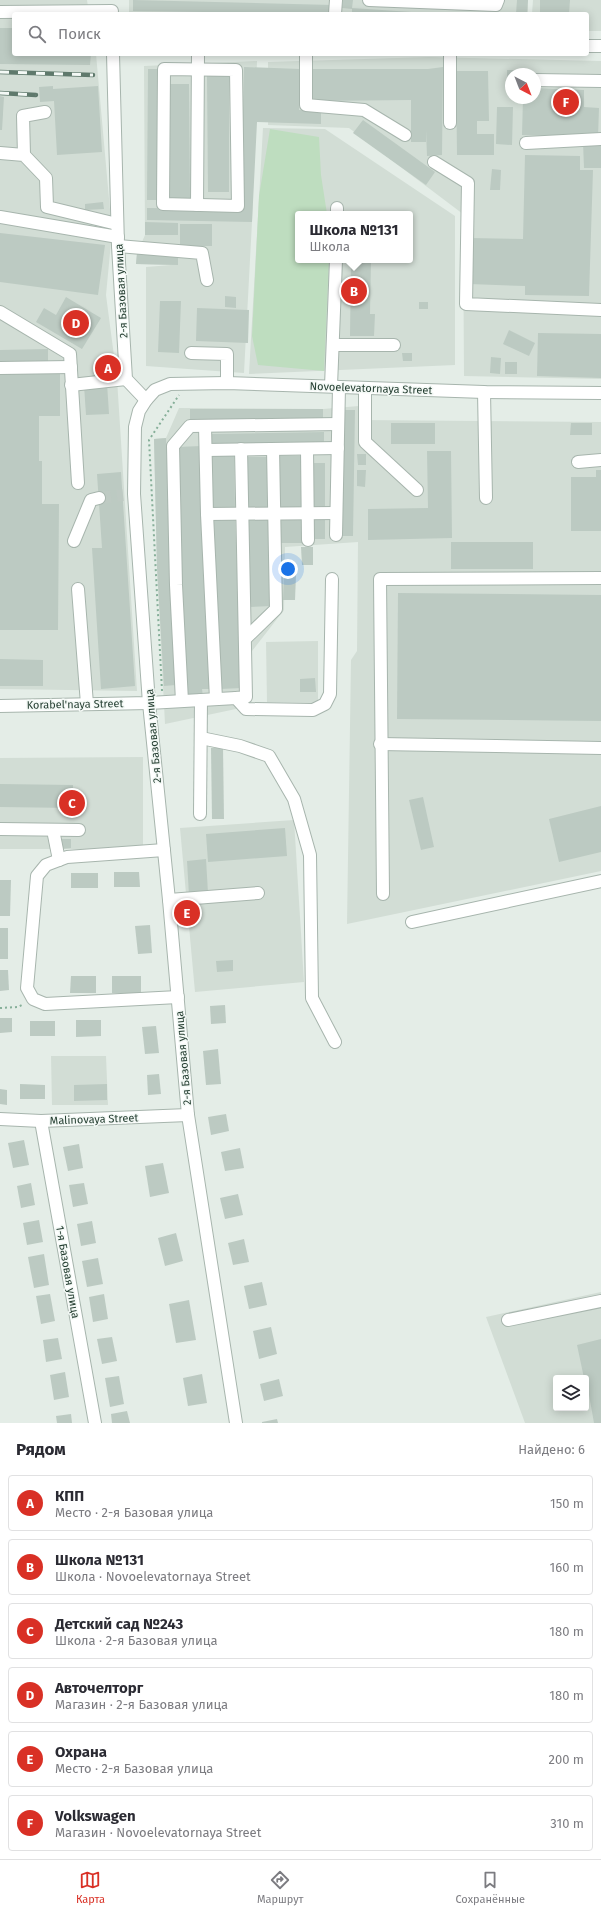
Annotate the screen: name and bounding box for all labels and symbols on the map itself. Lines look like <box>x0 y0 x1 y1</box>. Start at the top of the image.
north arrow <box>505 68 541 104</box>
pin: F <box>553 87 579 117</box>
street label: 2-я Базовая улица <box>113 243 130 339</box>
pin: B <box>341 276 367 306</box>
pin: D <box>63 308 89 338</box>
pin: A <box>95 353 121 383</box>
street label: Novoelevatornaya Street <box>309 380 433 397</box>
your location <box>278 559 298 579</box>
street label: 2-я Базовая улица <box>143 688 164 784</box>
street label: Korabel'naya Street <box>26 697 124 712</box>
pin: C <box>59 788 85 818</box>
pin: E <box>174 898 200 928</box>
street label: 2-я Базовая улица <box>173 1010 194 1106</box>
street label: Malinovaya Street <box>50 1111 139 1128</box>
street label: 1-я Базовая улица <box>53 1225 82 1319</box>

